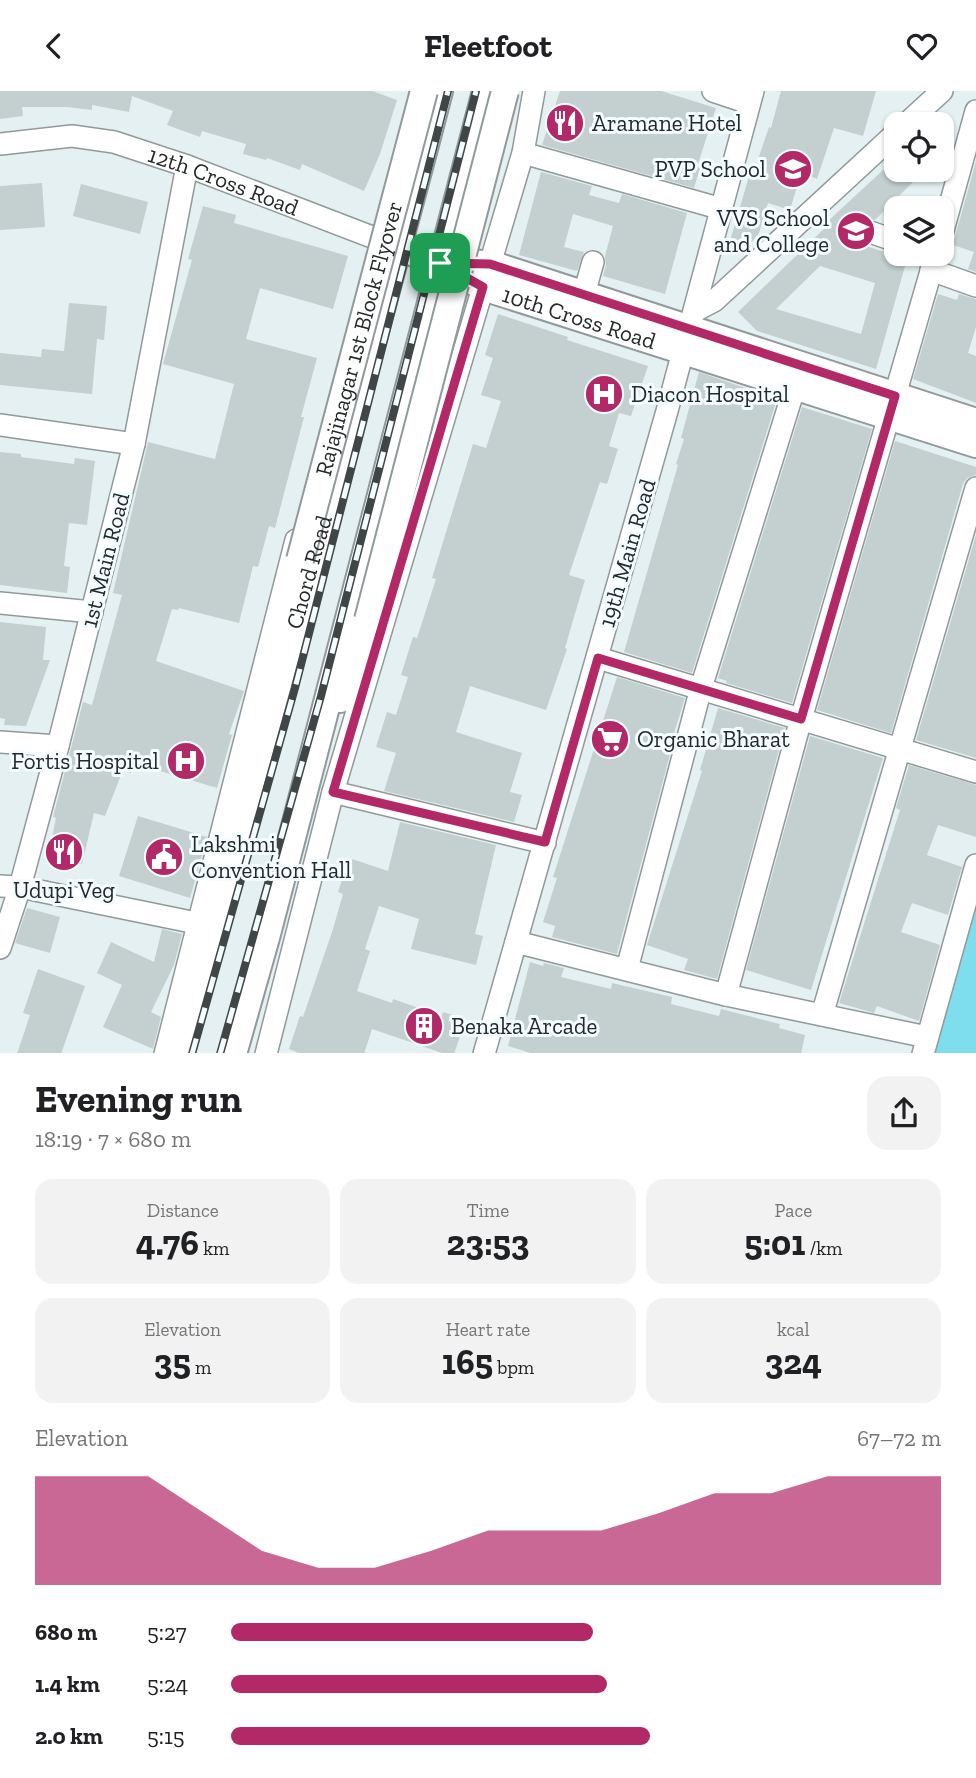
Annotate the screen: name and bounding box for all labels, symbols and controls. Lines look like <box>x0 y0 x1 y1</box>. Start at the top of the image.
icon: back <box>35 27 73 65</box>
text: Fleetfoot <box>424 27 552 65</box>
icon: heart <box>903 27 941 65</box>
restaurant icon: Aramane Hotel <box>544 102 586 144</box>
place label: Aramane Hotel <box>592 109 742 137</box>
map controls <box>884 112 954 266</box>
button: locate <box>884 112 954 182</box>
street label: 12th Cross Road <box>145 140 303 222</box>
school or university icon: PVP School <box>772 148 814 190</box>
place label: PVP School <box>654 155 766 183</box>
button: layers <box>884 196 954 266</box>
street label: Rajajinagar 1st Block Flyover <box>309 198 408 479</box>
place label: VVS School and College <box>714 204 829 258</box>
school or university icon: VVS School and College <box>835 210 877 252</box>
pin <box>410 233 470 293</box>
icon: arrive <box>421 244 459 282</box>
street label: 10th Cross Road <box>499 280 660 355</box>
hospital icon: Diacon Hospital <box>583 373 625 415</box>
place label: Diacon Hospital <box>631 380 789 408</box>
street label: 19th Main Road <box>592 475 662 630</box>
street label: 1st Main Road <box>75 489 135 630</box>
street label: Chord Road <box>280 512 338 632</box>
supermarket icon: Organic Bharat <box>589 718 631 760</box>
place label: Organic Bharat <box>637 725 790 753</box>
hospital icon: Fortis Hospital <box>165 740 207 782</box>
place label: Fortis Hospital <box>11 747 159 775</box>
place label: Lakshmi Convention Hall <box>191 830 351 884</box>
restaurant icon: Udupi Veg <box>43 831 85 873</box>
public building icon: Lakshmi Convention Hall <box>143 836 185 878</box>
place label: Udupi Veg <box>13 876 115 904</box>
building icon: Benaka Arcade <box>403 1005 445 1047</box>
place label: Benaka Arcade <box>451 1012 597 1040</box>
text: Evening run <box>35 1076 242 1122</box>
button: share <box>867 1076 941 1150</box>
text: 18:19 · 7 × 680 m <box>35 1125 191 1153</box>
text: Distance <box>147 1199 219 1222</box>
text: Time <box>467 1199 509 1222</box>
text: Pace <box>774 1199 812 1222</box>
text: 4.76 <box>136 1222 199 1264</box>
text: 23:53 <box>446 1222 530 1264</box>
text: 5:01 <box>744 1222 805 1264</box>
text: km <box>199 1237 230 1260</box>
text: /km <box>805 1237 842 1260</box>
text: Elevation <box>144 1318 221 1341</box>
text: Heart rate <box>446 1318 530 1341</box>
text: kcal <box>777 1318 810 1341</box>
text: 35 <box>154 1341 191 1383</box>
text: 165 <box>442 1341 493 1383</box>
text: 324 <box>765 1341 822 1383</box>
text: m <box>191 1356 211 1379</box>
text: bpm <box>493 1356 534 1379</box>
text: Elevation <box>35 1424 128 1452</box>
text: 67–72 m <box>857 1424 941 1452</box>
text: 680 m <box>35 1618 97 1646</box>
text: 5:27 <box>147 1618 187 1646</box>
text: 1.4 km <box>35 1670 100 1698</box>
text: 5:24 <box>147 1670 188 1698</box>
text: 2.0 km <box>35 1722 103 1750</box>
text: 5:15 <box>147 1722 185 1750</box>

